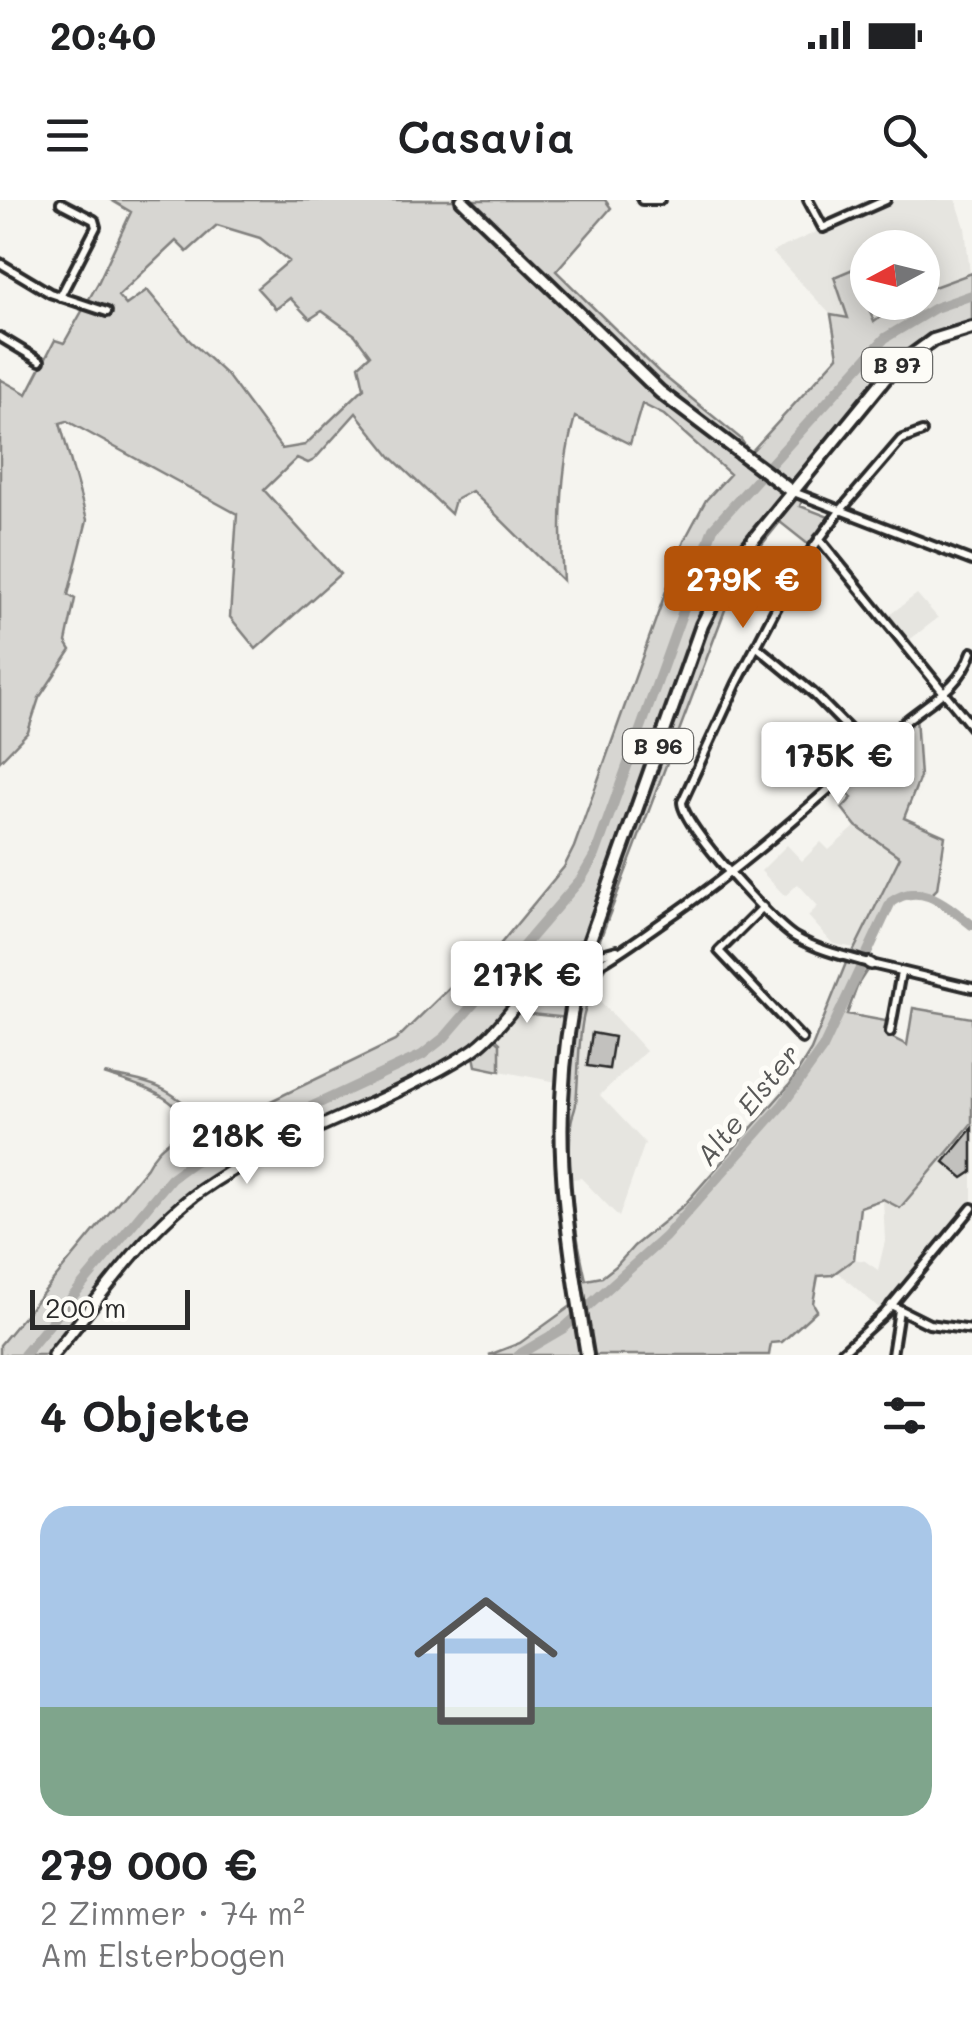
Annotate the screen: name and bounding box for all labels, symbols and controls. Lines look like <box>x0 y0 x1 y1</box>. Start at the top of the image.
text: 20:40 <box>50 10 156 60</box>
text: Casavia <box>397 106 575 164</box>
icon: menu <box>40 108 95 163</box>
icon: search <box>877 108 932 163</box>
north arrow <box>850 230 940 320</box>
map controls <box>850 230 940 320</box>
road number: B 97 <box>862 348 932 382</box>
pin: 279K € <box>662 546 824 631</box>
text: 279K € <box>686 557 800 599</box>
pin: 175K € <box>757 722 919 807</box>
road number: B 96 <box>623 729 693 763</box>
text: 175K € <box>783 733 893 775</box>
pin: 217K € <box>446 941 608 1026</box>
text: 217K € <box>473 952 581 994</box>
water label: Alte Elster <box>687 1037 807 1172</box>
pin: 218K € <box>166 1102 328 1187</box>
text: 218K € <box>192 1113 302 1155</box>
scale bar <box>30 1285 190 1330</box>
text: 200 m <box>45 1289 126 1325</box>
text: 4 Objekte <box>40 1388 250 1443</box>
icon: filters <box>877 1388 932 1443</box>
icon: home <box>396 1571 576 1751</box>
text: 279 000 € <box>40 1836 257 1891</box>
text: 2 Zimmer · 74 m² <box>40 1891 305 1933</box>
text: Am Elsterbogen <box>40 1933 285 1975</box>

